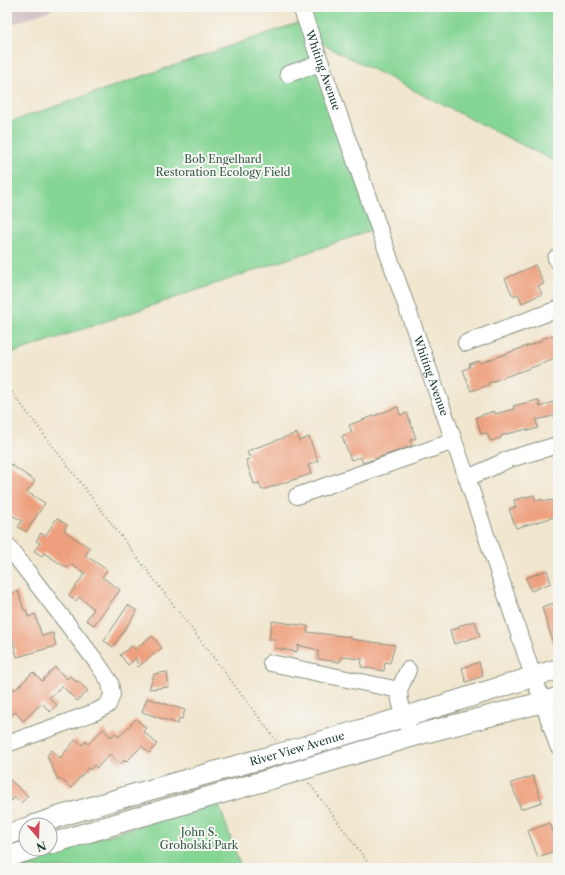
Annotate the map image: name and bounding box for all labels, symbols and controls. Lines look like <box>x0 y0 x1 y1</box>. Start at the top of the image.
street label: Whiting Avenue <box>302 27 344 112</box>
park label: Bob Engelhard Restoration Ecology Field <box>156 152 291 179</box>
street label: Whiting Avenue <box>410 333 452 418</box>
street label: River View Avenue <box>248 728 346 769</box>
north arrow <box>18 817 58 857</box>
park label: John S. Groholski Park <box>160 825 239 852</box>
text: N <box>34 838 48 855</box>

